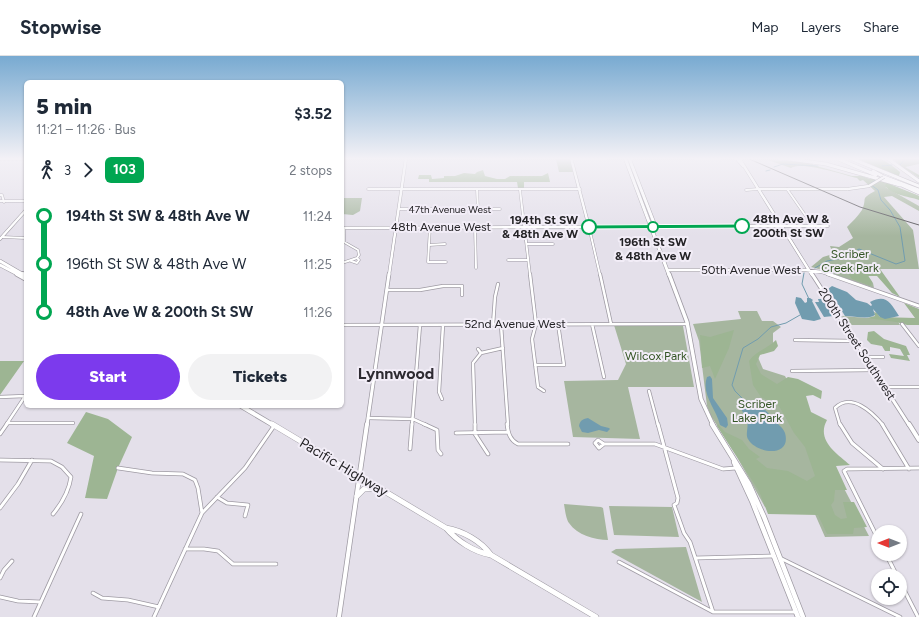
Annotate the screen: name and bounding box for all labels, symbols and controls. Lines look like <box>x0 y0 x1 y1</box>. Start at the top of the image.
text: Stopwise <box>20 16 101 39</box>
text: Map <box>751 19 779 36</box>
text: Layers <box>801 19 841 36</box>
text: Share <box>863 19 899 36</box>
text: 5 min <box>36 93 92 120</box>
text: $3.52 <box>294 105 332 123</box>
text: 11:21 – 11:26 · Bus <box>36 122 136 137</box>
icon: walk <box>36 159 58 181</box>
icon: forward <box>77 159 99 181</box>
text: 103 <box>113 161 136 178</box>
text: 3 <box>64 163 71 178</box>
text: 2 stops <box>289 163 332 178</box>
street label: 47th Avenue West <box>409 203 492 216</box>
text: 194th St SW & 48th Ave W <box>66 207 250 225</box>
text: 11:24 <box>303 209 332 224</box>
place label: 48th Ave W & 200th St SW <box>753 212 829 240</box>
place label: 194th St SW & 48th Ave W <box>502 213 578 241</box>
marker: 48th Ave W & 200th St SW <box>734 218 750 234</box>
marker: 194th St SW & 48th Ave W <box>581 219 597 235</box>
street label: 48th Avenue West <box>391 220 492 234</box>
marker: 196th St SW & 48th Ave W <box>647 221 659 233</box>
place label: 196th St SW & 48th Ave W <box>615 235 691 263</box>
park label: Scriber Creek Park <box>821 247 879 275</box>
text: 196th St SW & 48th Ave W <box>66 255 246 273</box>
text: 11:25 <box>303 257 332 272</box>
street label: 50th Avenue West <box>701 263 801 277</box>
street label: 200th Street Southwest <box>815 285 899 403</box>
text: 48th Ave W & 200th St SW <box>66 303 253 321</box>
text: 11:26 <box>303 305 332 320</box>
street label: 52nd Avenue West <box>464 317 566 331</box>
park label: Wilcox Park <box>625 349 687 363</box>
button: Start <box>36 354 180 400</box>
button: Tickets <box>188 354 332 400</box>
district label: Lynnwood <box>358 364 434 383</box>
park label: Scriber Lake Park <box>732 397 782 425</box>
street label: Pacific Highway <box>296 434 392 501</box>
north arrow <box>871 525 907 561</box>
map controls <box>871 525 907 605</box>
button: locate <box>871 569 907 605</box>

